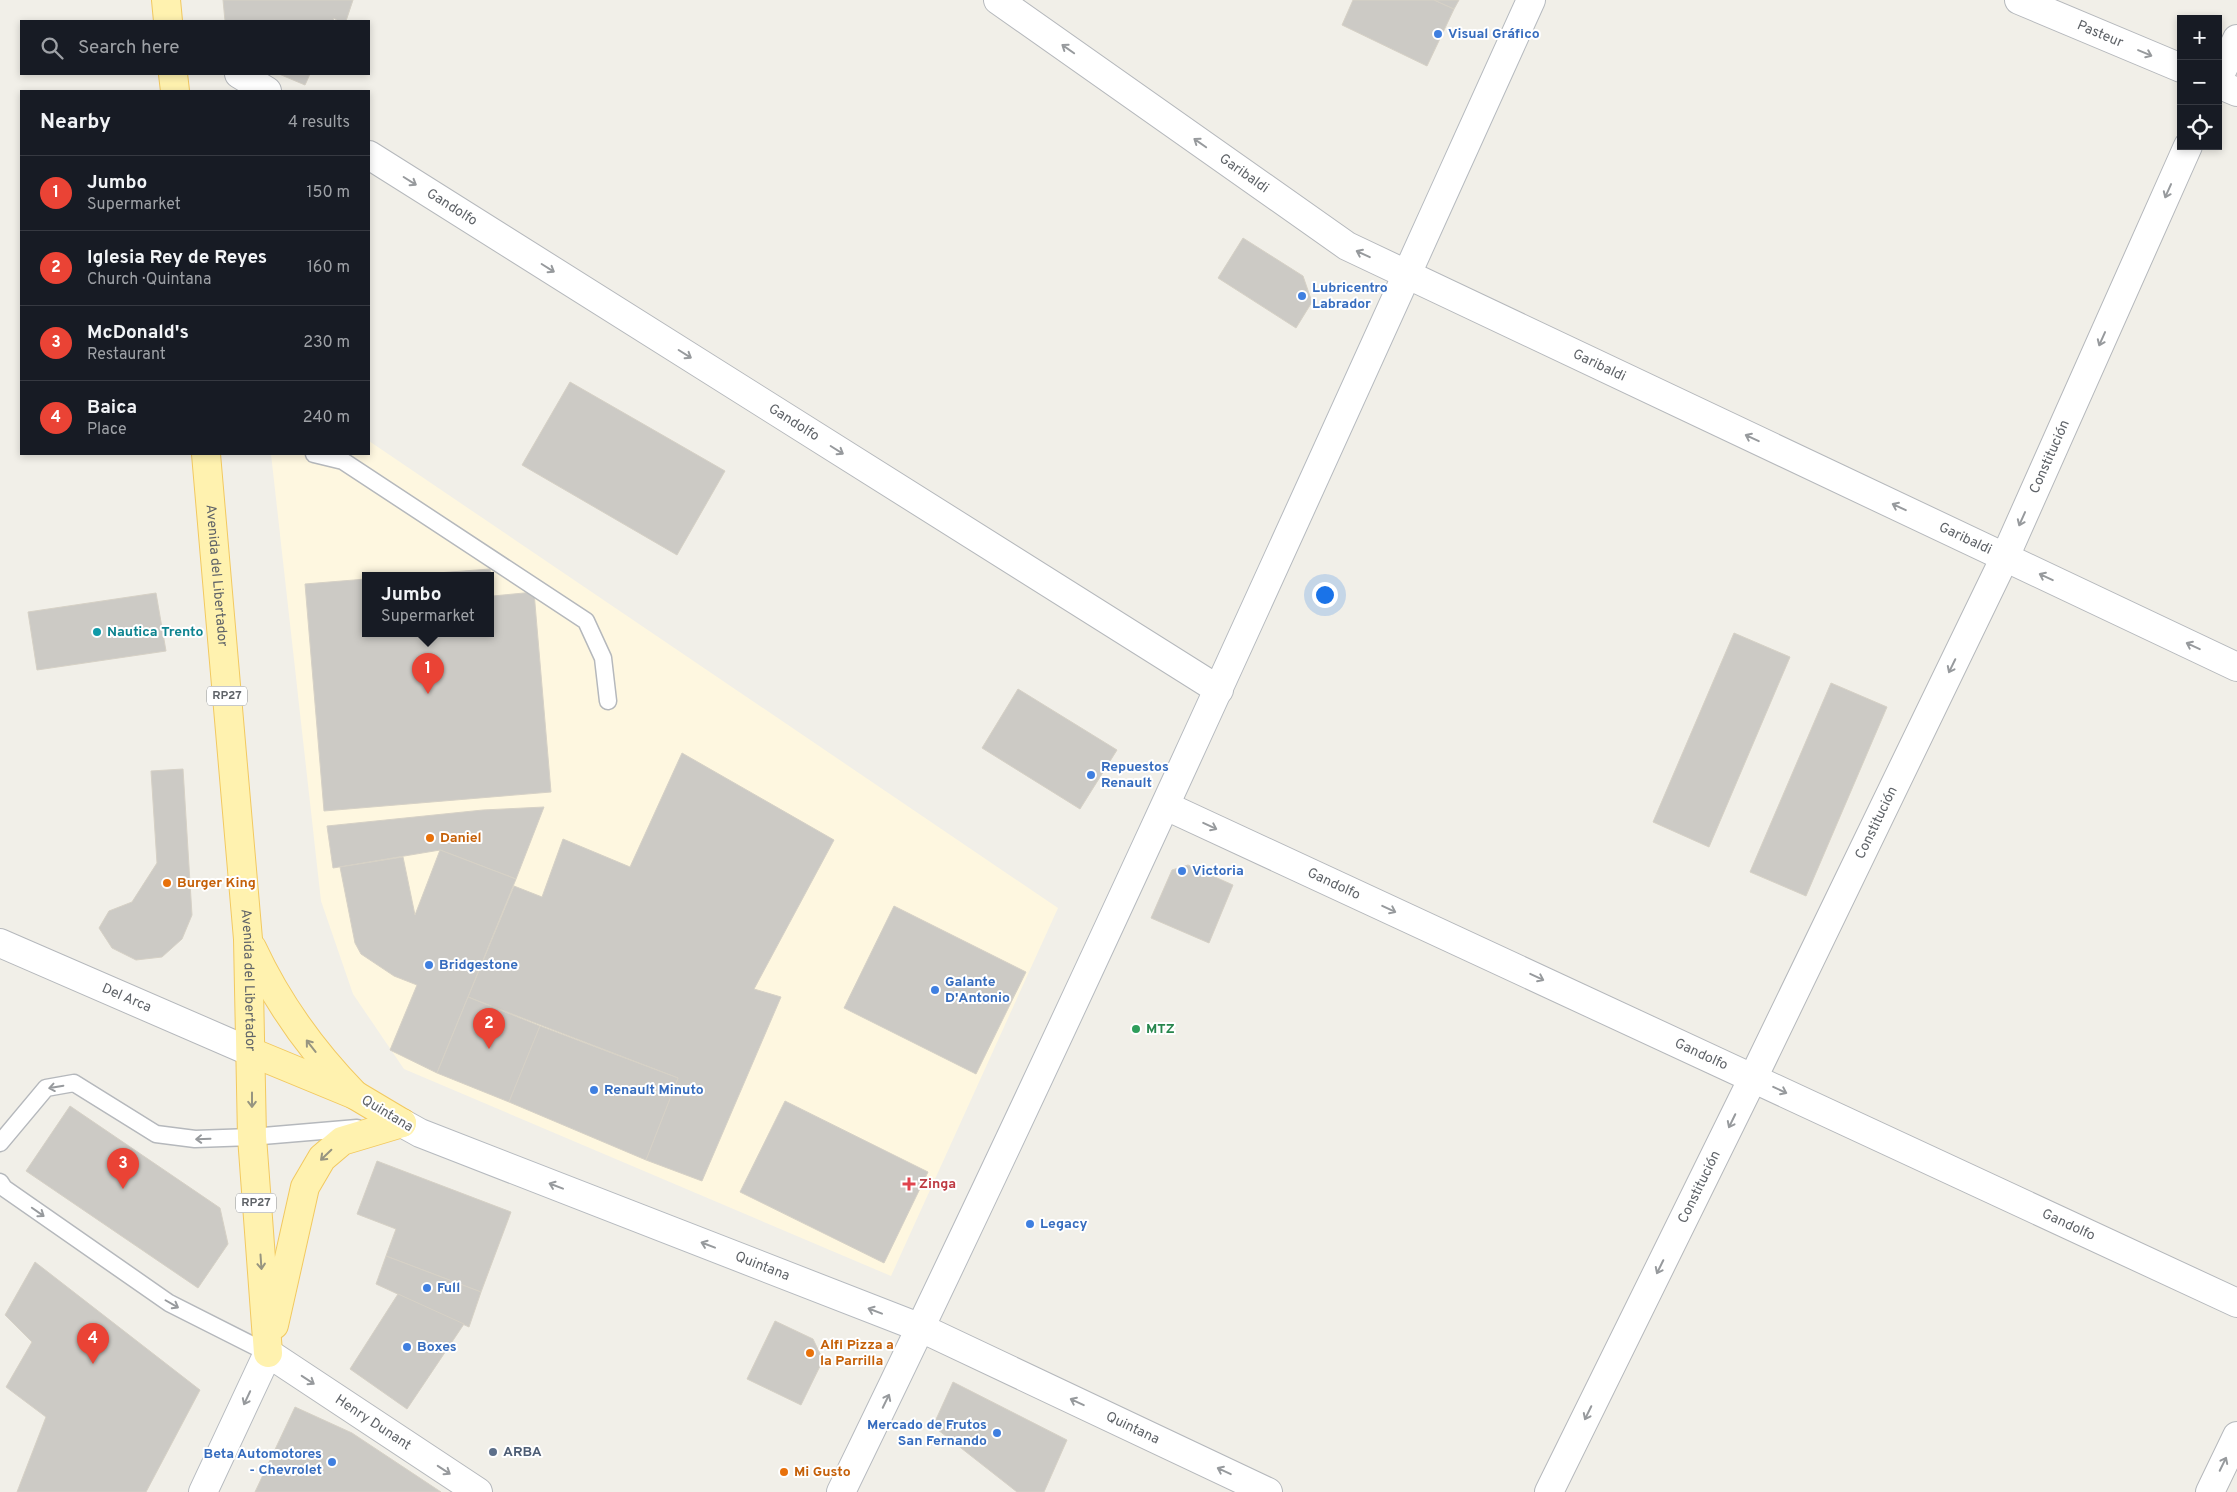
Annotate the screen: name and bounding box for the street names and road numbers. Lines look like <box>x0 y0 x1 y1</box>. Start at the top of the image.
street label: Pasteur <box>2074 17 2126 51</box>
street label: Garibaldi <box>1216 150 1272 197</box>
street label: Gandolfo <box>423 185 481 230</box>
street label: Garibaldi <box>1570 346 1628 385</box>
street label: Gandolfo <box>765 400 823 445</box>
street label: Constitución <box>2026 417 2073 496</box>
street label: Avenida del Libertador <box>202 504 231 648</box>
street label: Garibaldi <box>1936 519 1995 558</box>
road number: RP27 <box>207 686 247 706</box>
street label: Constitución <box>1852 784 1901 862</box>
street label: Gandolfo <box>1304 864 1363 904</box>
street label: Avenida del Libertador <box>237 908 259 1052</box>
street label: Del Arca <box>99 980 154 1016</box>
street label: Gandolfo <box>1672 1035 1731 1074</box>
street label: Quintana <box>358 1092 416 1136</box>
street label: Constitución <box>1674 1148 1724 1226</box>
road number: RP27 <box>236 1194 276 1212</box>
street label: Gandolfo <box>2039 1205 2098 1245</box>
street label: Quintana <box>733 1248 792 1285</box>
street label: Henry Dunant <box>332 1391 414 1454</box>
street label: Quintana <box>1103 1408 1162 1448</box>

